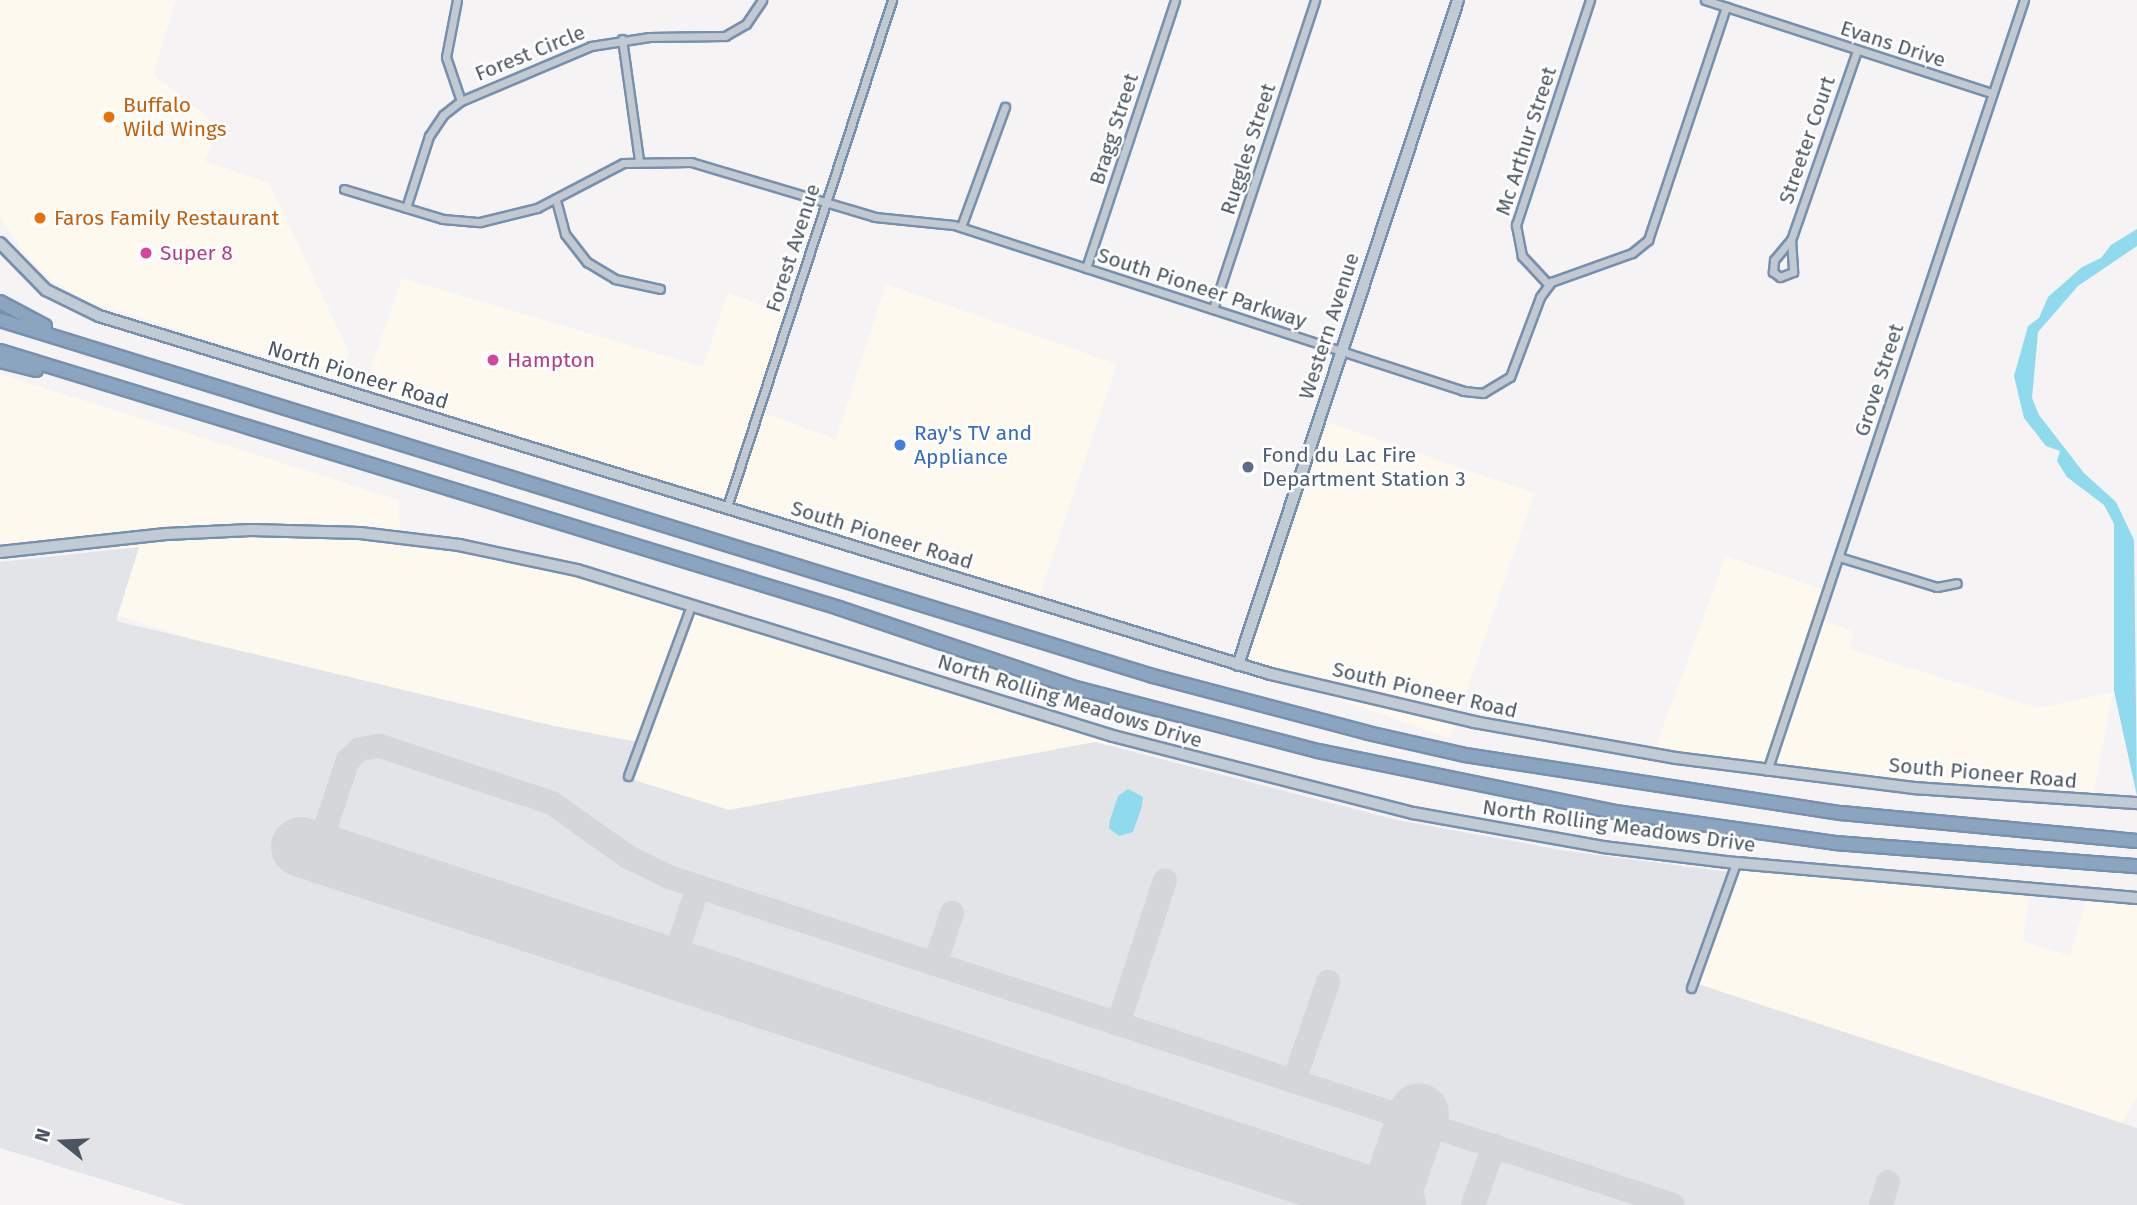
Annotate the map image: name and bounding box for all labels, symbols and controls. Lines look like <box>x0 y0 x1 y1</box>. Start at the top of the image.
street label: Evans Drive <box>1837 15 1949 73</box>
street label: Forest Circle <box>471 20 589 86</box>
street label: Mc Arthur Street <box>1490 63 1562 219</box>
street label: Bragg Street <box>1084 70 1144 188</box>
street label: Streeter Court <box>1773 73 1841 207</box>
street label: Ruggles Street <box>1215 80 1281 218</box>
place label: Buffalo Wild Wings <box>123 92 227 142</box>
marker: Buffalo Wild Wings <box>101 109 117 125</box>
street label: Forest Avenue <box>760 181 826 315</box>
place label: Faros Family Restaurant <box>54 205 279 231</box>
marker: Faros Family Restaurant <box>32 210 48 226</box>
place label: Super 8 <box>160 240 233 266</box>
street label: South Pioneer Parkway <box>1094 242 1310 334</box>
marker: Super 8 <box>138 245 154 261</box>
street label: Western Avenue <box>1293 249 1365 403</box>
street label: Grove Street <box>1849 320 1909 440</box>
street label: North Pioneer Road <box>264 335 452 415</box>
place label: Hampton <box>507 347 595 373</box>
marker: Hampton <box>485 352 501 368</box>
place label: Ray's TV and Appliance <box>914 420 1032 470</box>
marker: Ray's TV and Appliance <box>892 437 908 453</box>
place label: Fond du Lac Fire Department Station 3 <box>1262 442 1466 492</box>
marker: Fond du Lac Fire Department Station 3 <box>1240 459 1256 475</box>
street label: South Pioneer Road <box>788 495 976 575</box>
street label: North Rolling Meadows Drive <box>935 649 1205 753</box>
street label: South Pioneer Road <box>1330 656 1520 724</box>
street label: South Pioneer Road <box>1888 752 2078 794</box>
street label: North Rolling Meadows Drive <box>1481 794 1757 858</box>
north arrow <box>28 1107 98 1177</box>
text: N <box>30 1126 55 1145</box>

